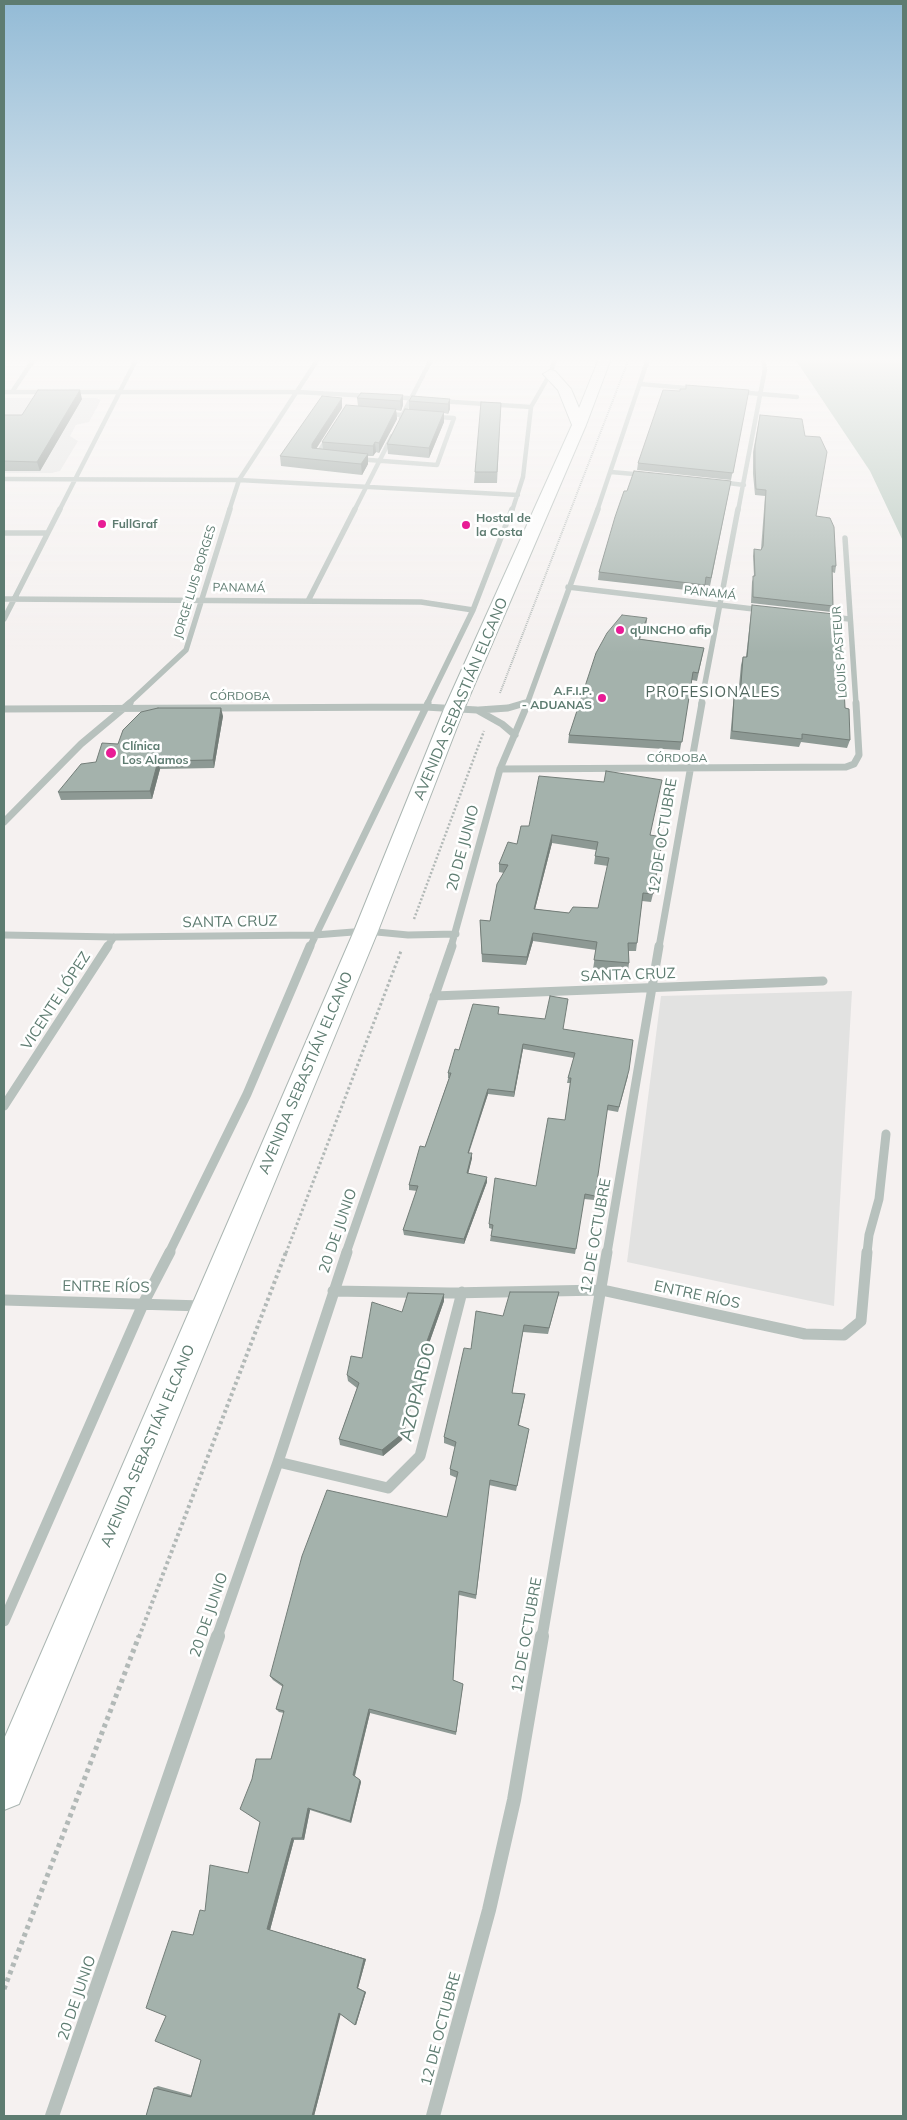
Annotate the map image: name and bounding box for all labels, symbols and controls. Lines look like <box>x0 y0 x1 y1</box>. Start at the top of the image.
place label: Hostal de la Costa <box>476 511 531 539</box>
place label: FullGraf <box>112 517 158 531</box>
marker: FullGraf <box>96 518 108 530</box>
marker: Hostal de la Costa <box>460 519 472 531</box>
street label: JORGE LUIS BORGES <box>171 523 219 641</box>
street label: PANAMÁ <box>213 580 265 596</box>
street label: PANAMÁ <box>683 583 737 603</box>
street label: AVENIDA SEBASTIÁN ELCANO <box>410 595 512 803</box>
street label: LOUIS PASTEUR <box>830 606 850 698</box>
place label: qUINCHO afip <box>630 623 711 637</box>
marker: qUINCHO afip <box>614 624 626 636</box>
district label: PROFESIONALES <box>644 683 782 701</box>
place label: A.F.I.P. - ADUANAS <box>522 684 592 712</box>
street label: CÓRDOBA <box>210 689 270 703</box>
marker: A.F.I.P. - ADUANAS <box>596 692 608 704</box>
place label: Clínica Los Alamos <box>122 739 189 767</box>
marker: Clínica Los Alamos <box>104 746 118 760</box>
street label: CÓRDOBA <box>647 751 707 765</box>
street label: 12 DE OCTUBRE <box>645 777 681 895</box>
street label: 20 DE JUNIO <box>443 803 483 893</box>
street label: SANTA CRUZ <box>182 912 278 932</box>
street label: VICENTE LÓPEZ <box>18 949 94 1053</box>
street label: SANTA CRUZ <box>580 964 676 986</box>
street label: AVENIDA SEBASTIÁN ELCANO <box>255 969 357 1177</box>
street label: 12 DE OCTUBRE <box>577 1177 615 1295</box>
street label: 20 DE JUNIO <box>315 1186 361 1276</box>
street label: ENTRE RÍOS <box>62 1277 150 1297</box>
street label: ENTRE RÍOS <box>652 1277 742 1313</box>
street label: AZOPARDO <box>395 1340 441 1444</box>
street label: AVENIDA SEBASTIÁN ELCANO <box>97 1342 199 1550</box>
street label: 20 DE JUNIO <box>186 1570 232 1660</box>
street label: 12 DE OCTUBRE <box>508 1576 546 1694</box>
street label: 20 DE JUNIO <box>54 1953 100 2043</box>
street label: 12 DE OCTUBRE <box>417 1970 465 2088</box>

